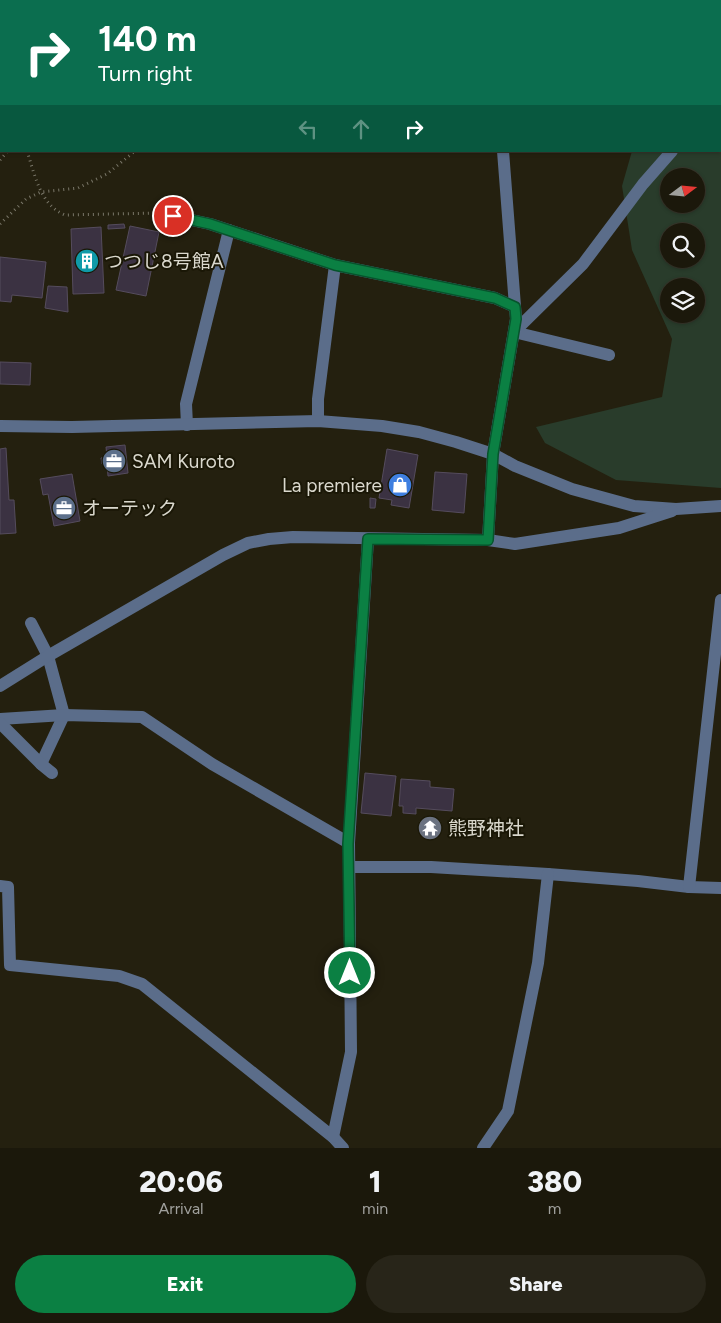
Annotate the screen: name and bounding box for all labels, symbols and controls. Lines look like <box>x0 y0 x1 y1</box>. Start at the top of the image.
text: 140 m <box>98 18 196 60</box>
icon: right <box>15 20 80 85</box>
text: Turn right <box>98 60 193 87</box>
icon: left <box>294 115 322 143</box>
icon: ahead <box>347 115 375 143</box>
icon: right <box>400 115 428 143</box>
north arrow <box>660 168 705 212</box>
map controls <box>660 168 705 323</box>
pin <box>152 195 194 237</box>
icon: arrive <box>159 202 187 230</box>
button: search <box>660 223 705 268</box>
building icon: つつじ8号館A <box>74 248 100 274</box>
place label: つつじ8号館A <box>104 250 224 273</box>
button: layers <box>660 278 705 323</box>
office icon: SAM Kuroto <box>101 448 127 474</box>
place label: SAM Kuroto <box>132 450 235 473</box>
shop icon: La premiere <box>387 472 413 498</box>
place label: La premiere <box>282 474 382 497</box>
office icon: オーテック <box>51 495 77 521</box>
place label: オーテック <box>82 497 177 520</box>
temple icon: 熊野神社 <box>417 815 443 841</box>
place label: 熊野神社 <box>448 817 524 840</box>
position arrow <box>323 946 375 998</box>
text: 20:06 <box>139 1163 223 1200</box>
text: 1 <box>369 1163 382 1200</box>
text: 380 <box>527 1163 582 1200</box>
text: Arrival <box>158 1199 204 1218</box>
text: min <box>362 1199 388 1218</box>
text: m <box>548 1199 561 1218</box>
button: Exit <box>15 1255 356 1313</box>
button: Share <box>366 1255 706 1313</box>

